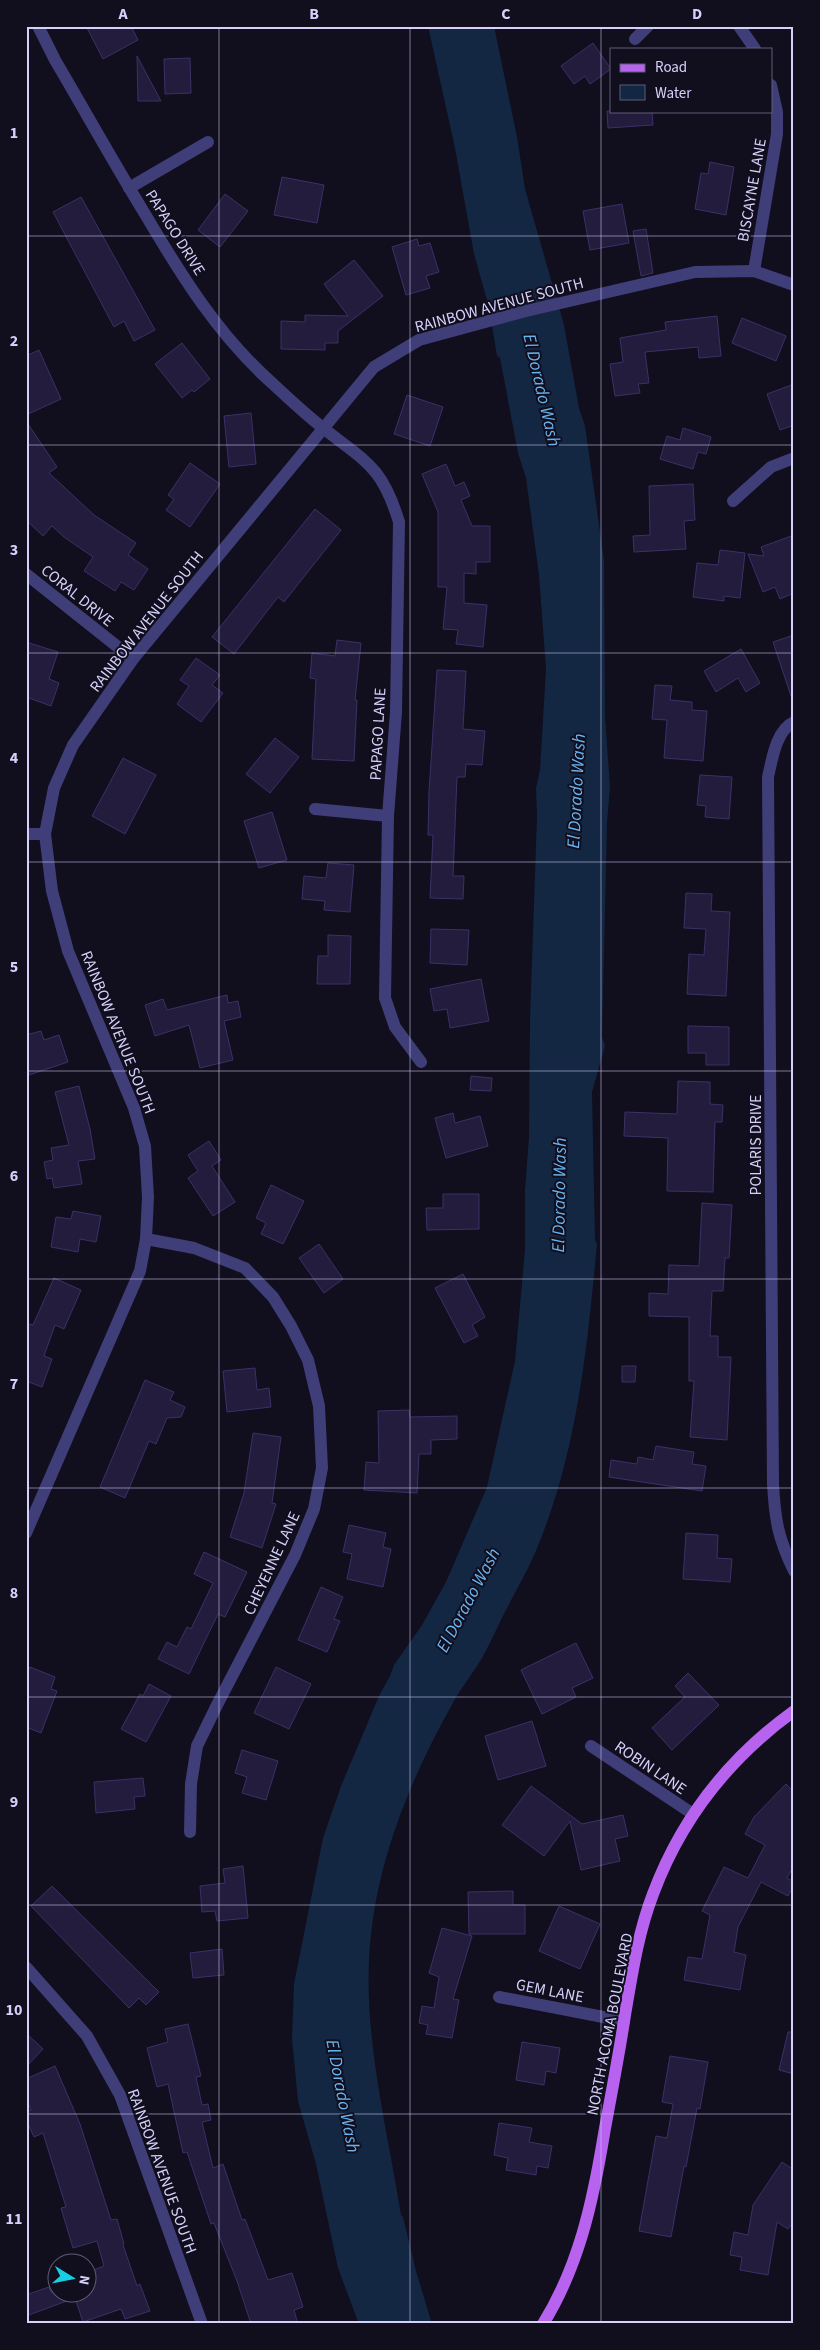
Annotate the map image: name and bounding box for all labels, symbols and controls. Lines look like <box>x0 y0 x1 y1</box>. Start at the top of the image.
text: A <box>117 3 128 25</box>
text: B <box>309 3 319 25</box>
text: C <box>501 3 511 25</box>
text: D <box>692 3 702 25</box>
legend <box>610 48 772 112</box>
text: Road <box>655 57 687 78</box>
text: Water <box>655 83 692 104</box>
text: 1 <box>10 122 18 144</box>
street label: BISCAYNE LANE <box>732 137 772 244</box>
street label: PAPAGO DRIVE <box>140 185 210 280</box>
street label: RAINBOW AVENUE SOUTH <box>412 272 586 338</box>
text: 2 <box>10 330 18 352</box>
water label: El Dorado Wash <box>516 331 567 449</box>
text: 3 <box>10 539 18 561</box>
street label: RAINBOW AVENUE SOUTH <box>85 546 209 697</box>
street label: CORAL DRIVE <box>36 560 118 632</box>
street label: PAPAGO LANE <box>365 687 391 781</box>
water label: El Dorado Wash <box>561 733 592 849</box>
text: 4 <box>10 747 19 769</box>
street label: RAINBOW AVENUE SOUTH <box>75 948 161 1117</box>
text: 5 <box>10 956 18 978</box>
street label: POLARIS DRIVE <box>745 1094 767 1196</box>
water label: El Dorado Wash <box>546 1137 573 1253</box>
text: 6 <box>10 1165 18 1187</box>
text: 7 <box>10 1373 18 1395</box>
street label: CHEYENNE LANE <box>238 1508 305 1619</box>
water label: El Dorado Wash <box>430 1544 506 1657</box>
text: 8 <box>10 1582 18 1604</box>
street label: ROBIN LANE <box>610 1736 691 1800</box>
text: 9 <box>10 1791 18 1813</box>
street label: NORTH ACOMA BOULEVARD <box>581 1931 639 2117</box>
street label: GEM LANE <box>514 1974 585 2008</box>
text: 10 <box>6 1999 22 2021</box>
water label: El Dorado Wash <box>319 2037 366 2155</box>
street label: RAINBOW AVENUE SOUTH <box>122 2086 202 2257</box>
text: 11 <box>6 2208 22 2230</box>
north arrow <box>48 2252 98 2302</box>
text: N <box>73 2274 94 2286</box>

